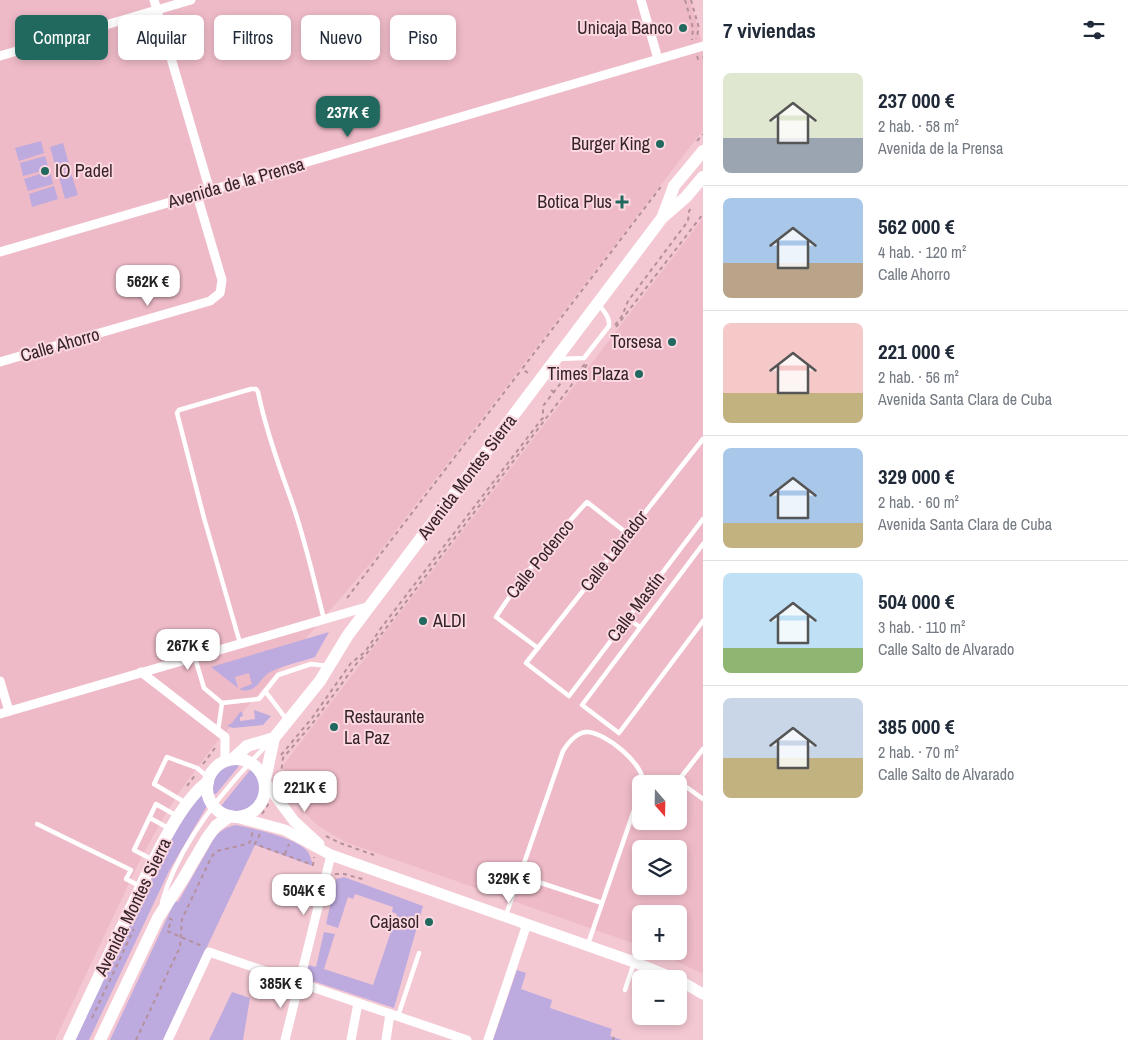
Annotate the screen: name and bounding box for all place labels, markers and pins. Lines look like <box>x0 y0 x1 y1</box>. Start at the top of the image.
place label: Unicaja Banco <box>577 15 673 40</box>
marker: Unicaja Banco <box>677 22 689 34</box>
pin: 237K € <box>307 96 389 138</box>
place label: Burger King <box>571 131 651 156</box>
marker: Burger King <box>654 138 666 150</box>
place label: IO Padel <box>55 158 112 183</box>
marker: IO Padel <box>39 165 51 177</box>
place label: Botica Plus <box>537 189 612 214</box>
marker: Botica Plus <box>616 196 628 208</box>
pin: 562K € <box>107 264 189 307</box>
place label: Torsesa <box>610 329 662 354</box>
marker: Torsesa <box>666 336 678 348</box>
place label: Times Plaza <box>547 361 629 386</box>
marker: Times Plaza <box>633 368 645 380</box>
place label: ALDI <box>432 608 466 633</box>
marker: ALDI <box>417 615 429 627</box>
pin: 267K € <box>147 628 229 671</box>
place label: Restaurante La Paz <box>344 704 424 750</box>
marker: Restaurante La Paz <box>328 721 340 733</box>
pin: 221K € <box>264 770 346 813</box>
pin: 329K € <box>468 862 550 904</box>
pin: 504K € <box>263 874 345 916</box>
place label: Cajasol <box>370 909 419 934</box>
marker: Cajasol <box>423 916 435 928</box>
pin: 385K € <box>240 966 322 1009</box>

